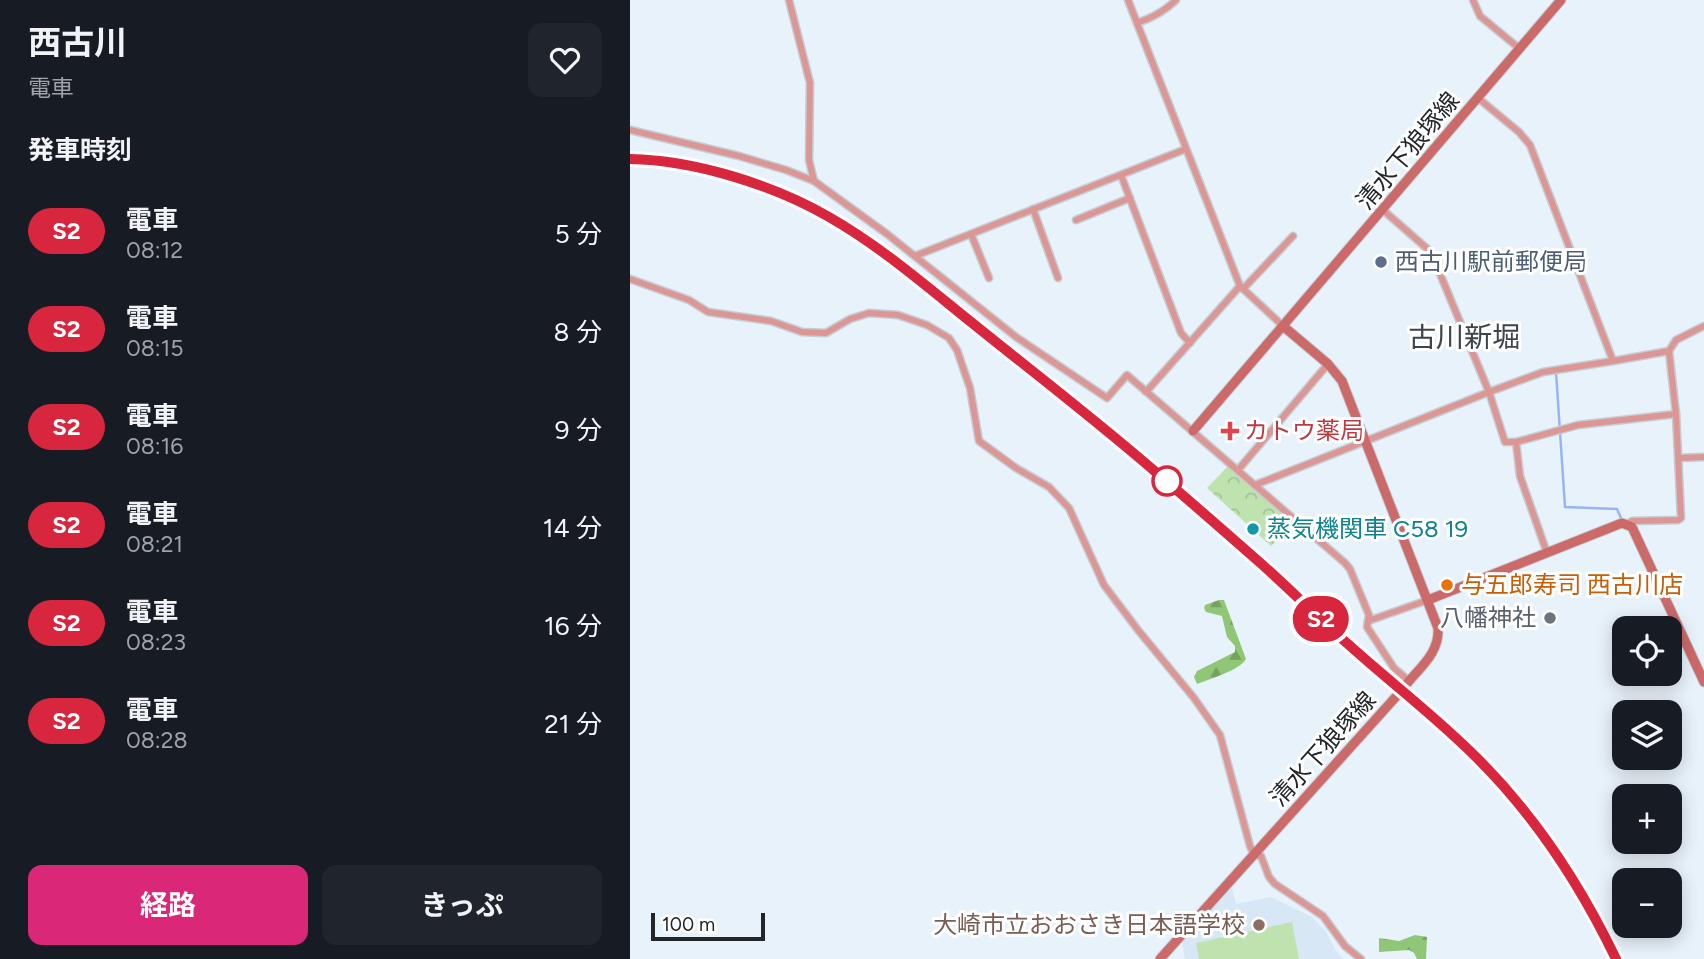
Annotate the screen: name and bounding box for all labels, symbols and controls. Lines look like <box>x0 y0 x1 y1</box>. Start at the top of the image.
text: 西古川 <box>28 23 127 62</box>
button: heart <box>528 23 602 97</box>
text: 電車 <box>28 74 74 102</box>
street label: 清水下狼塚線 <box>1350 86 1465 215</box>
text: 発車時刻 <box>28 134 132 166</box>
text: 電車 <box>126 204 178 236</box>
text: S2 <box>52 216 81 245</box>
text: 5 分 <box>555 218 602 250</box>
text: 08:12 <box>126 236 183 264</box>
place label: 西古川駅前郵便局 <box>1395 247 1587 276</box>
marker: 西古川駅前郵便局 <box>1373 254 1389 270</box>
text: 電車 <box>126 302 178 334</box>
text: S2 <box>52 314 81 343</box>
text: 8 分 <box>554 316 602 348</box>
district label: 古川新堀 <box>1408 320 1520 354</box>
text: 08:15 <box>126 334 183 362</box>
text: 電車 <box>126 400 178 432</box>
text: S2 <box>52 412 81 441</box>
text: 9 分 <box>555 414 602 446</box>
place label: カトウ薬局 <box>1244 416 1364 445</box>
marker: カトウ薬局 <box>1222 423 1238 439</box>
text: 08:16 <box>126 432 183 460</box>
unlabelled marker <box>1152 466 1182 496</box>
text: 電車 <box>126 498 178 530</box>
text: S2 <box>52 510 81 539</box>
text: 14 分 <box>543 512 602 544</box>
place label: 蒸気機関車 C58 19 <box>1267 514 1468 543</box>
marker: 蒸気機関車 C58 19 <box>1245 521 1261 537</box>
text: 08:21 <box>126 530 183 558</box>
place label: 与五郎寿司 西古川店 <box>1461 570 1683 599</box>
marker: 与五郎寿司 西古川店 <box>1439 577 1455 593</box>
text: 電車 <box>126 596 178 628</box>
line badge: S2 <box>1290 596 1352 642</box>
place label: 八幡神社 <box>1440 603 1536 632</box>
text: S2 <box>1307 604 1335 633</box>
text: S2 <box>52 608 81 637</box>
text: 16 分 <box>544 610 602 642</box>
marker: 八幡神社 <box>1542 610 1558 626</box>
map controls <box>1612 616 1682 938</box>
button: locate <box>1612 616 1682 686</box>
text: 08:23 <box>126 628 186 656</box>
street label: 清水下狼塚線 <box>1264 685 1382 812</box>
text: 電車 <box>126 694 178 726</box>
button: layers <box>1612 700 1682 770</box>
text: S2 <box>52 706 81 735</box>
text: 21 分 <box>544 708 602 740</box>
text: 08:28 <box>126 726 188 754</box>
button: + <box>1612 784 1682 854</box>
button: 経路 <box>28 865 308 945</box>
button: きっぷ <box>322 865 602 945</box>
button: − <box>1612 868 1682 938</box>
scale bar <box>651 910 765 942</box>
place label: 大崎市立おおさき日本語学校 <box>933 910 1245 939</box>
text: 100 m <box>662 913 715 936</box>
marker: 大崎市立おおさき日本語学校 <box>1251 917 1267 933</box>

